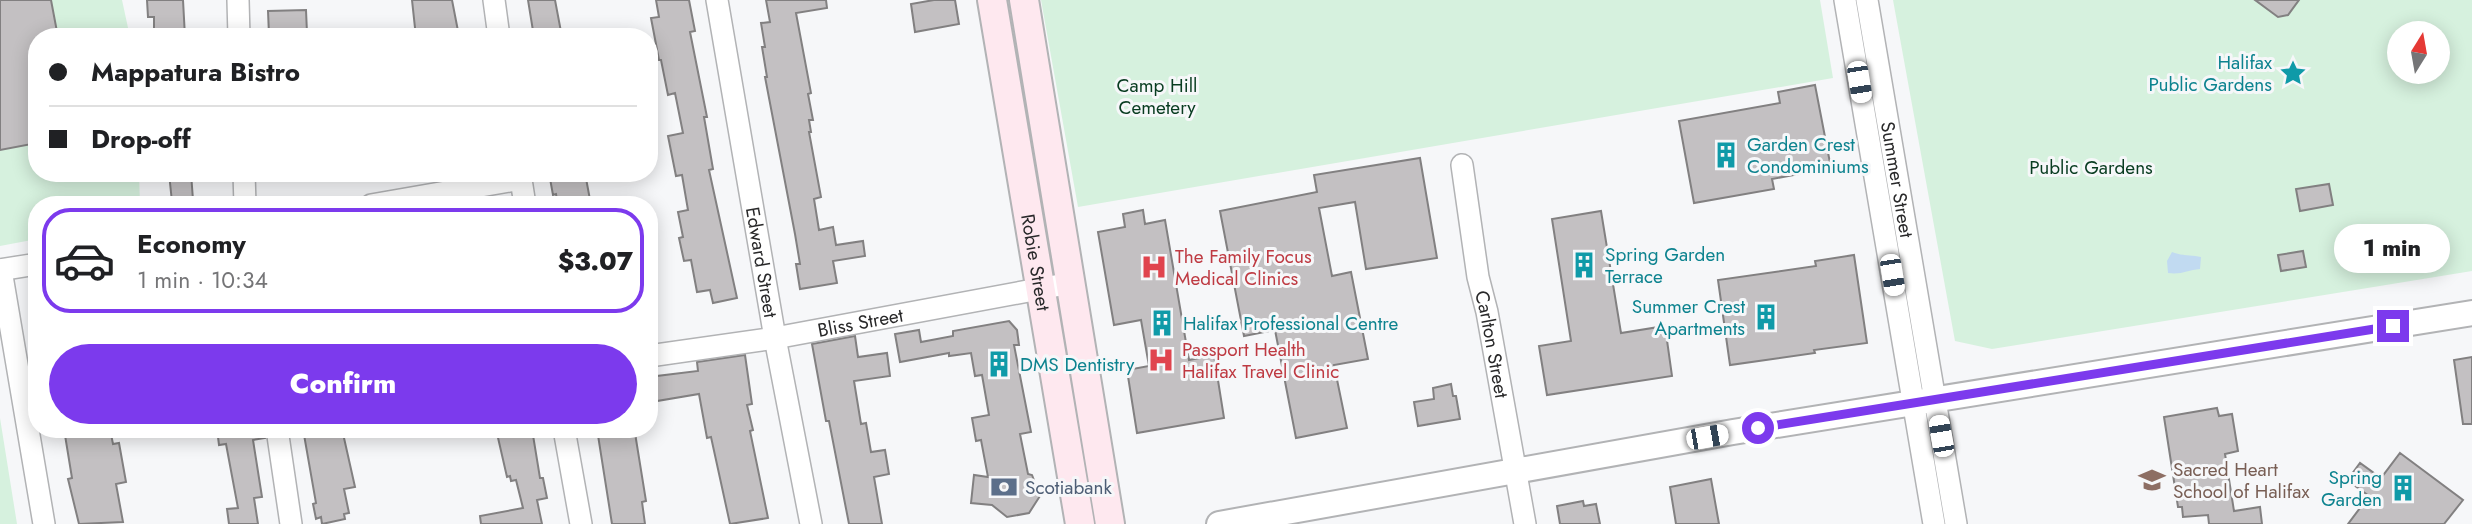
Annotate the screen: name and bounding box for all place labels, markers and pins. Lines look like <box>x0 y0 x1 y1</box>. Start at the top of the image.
place label: Halifax Public Gardens <box>2148 49 2272 98</box>
place icon: Halifax Public Gardens <box>2278 58 2308 88</box>
place label: Garden Crest Condominiums <box>1747 131 1869 180</box>
building icon: Garden Crest Condominiums <box>1711 140 1741 170</box>
place label: Spring Garden Terrace <box>1605 241 1725 290</box>
place label: The Family Focus Medical Clinics <box>1175 243 1312 292</box>
building icon: Spring Garden Terrace <box>1569 250 1599 280</box>
hospital icon: The Family Focus Medical Clinics <box>1139 252 1169 282</box>
place label: Summer Crest Apartments <box>1632 293 1745 342</box>
building icon: Summer Crest Apartments <box>1751 302 1781 332</box>
building icon: Halifax Professional Centre <box>1147 308 1177 338</box>
place label: Halifax Professional Centre <box>1183 310 1399 337</box>
place label: Passport Health Halifax Travel Clinic <box>1182 336 1339 385</box>
hospital icon: Passport Health Halifax Travel Clinic <box>1146 345 1176 375</box>
building icon: DMS Dentistry <box>984 349 1014 379</box>
place label: DMS Dentistry <box>1020 351 1135 378</box>
place label: Sacred Heart School of Halifax <box>2173 456 2309 505</box>
place label: Spring Garden <box>2321 464 2382 513</box>
school or university icon: Sacred Heart School of Halifax <box>2137 465 2167 495</box>
bank icon: Scotiabank <box>989 472 1019 502</box>
building icon: Spring Garden <box>2388 473 2418 503</box>
place label: Scotiabank <box>1025 474 1112 501</box>

